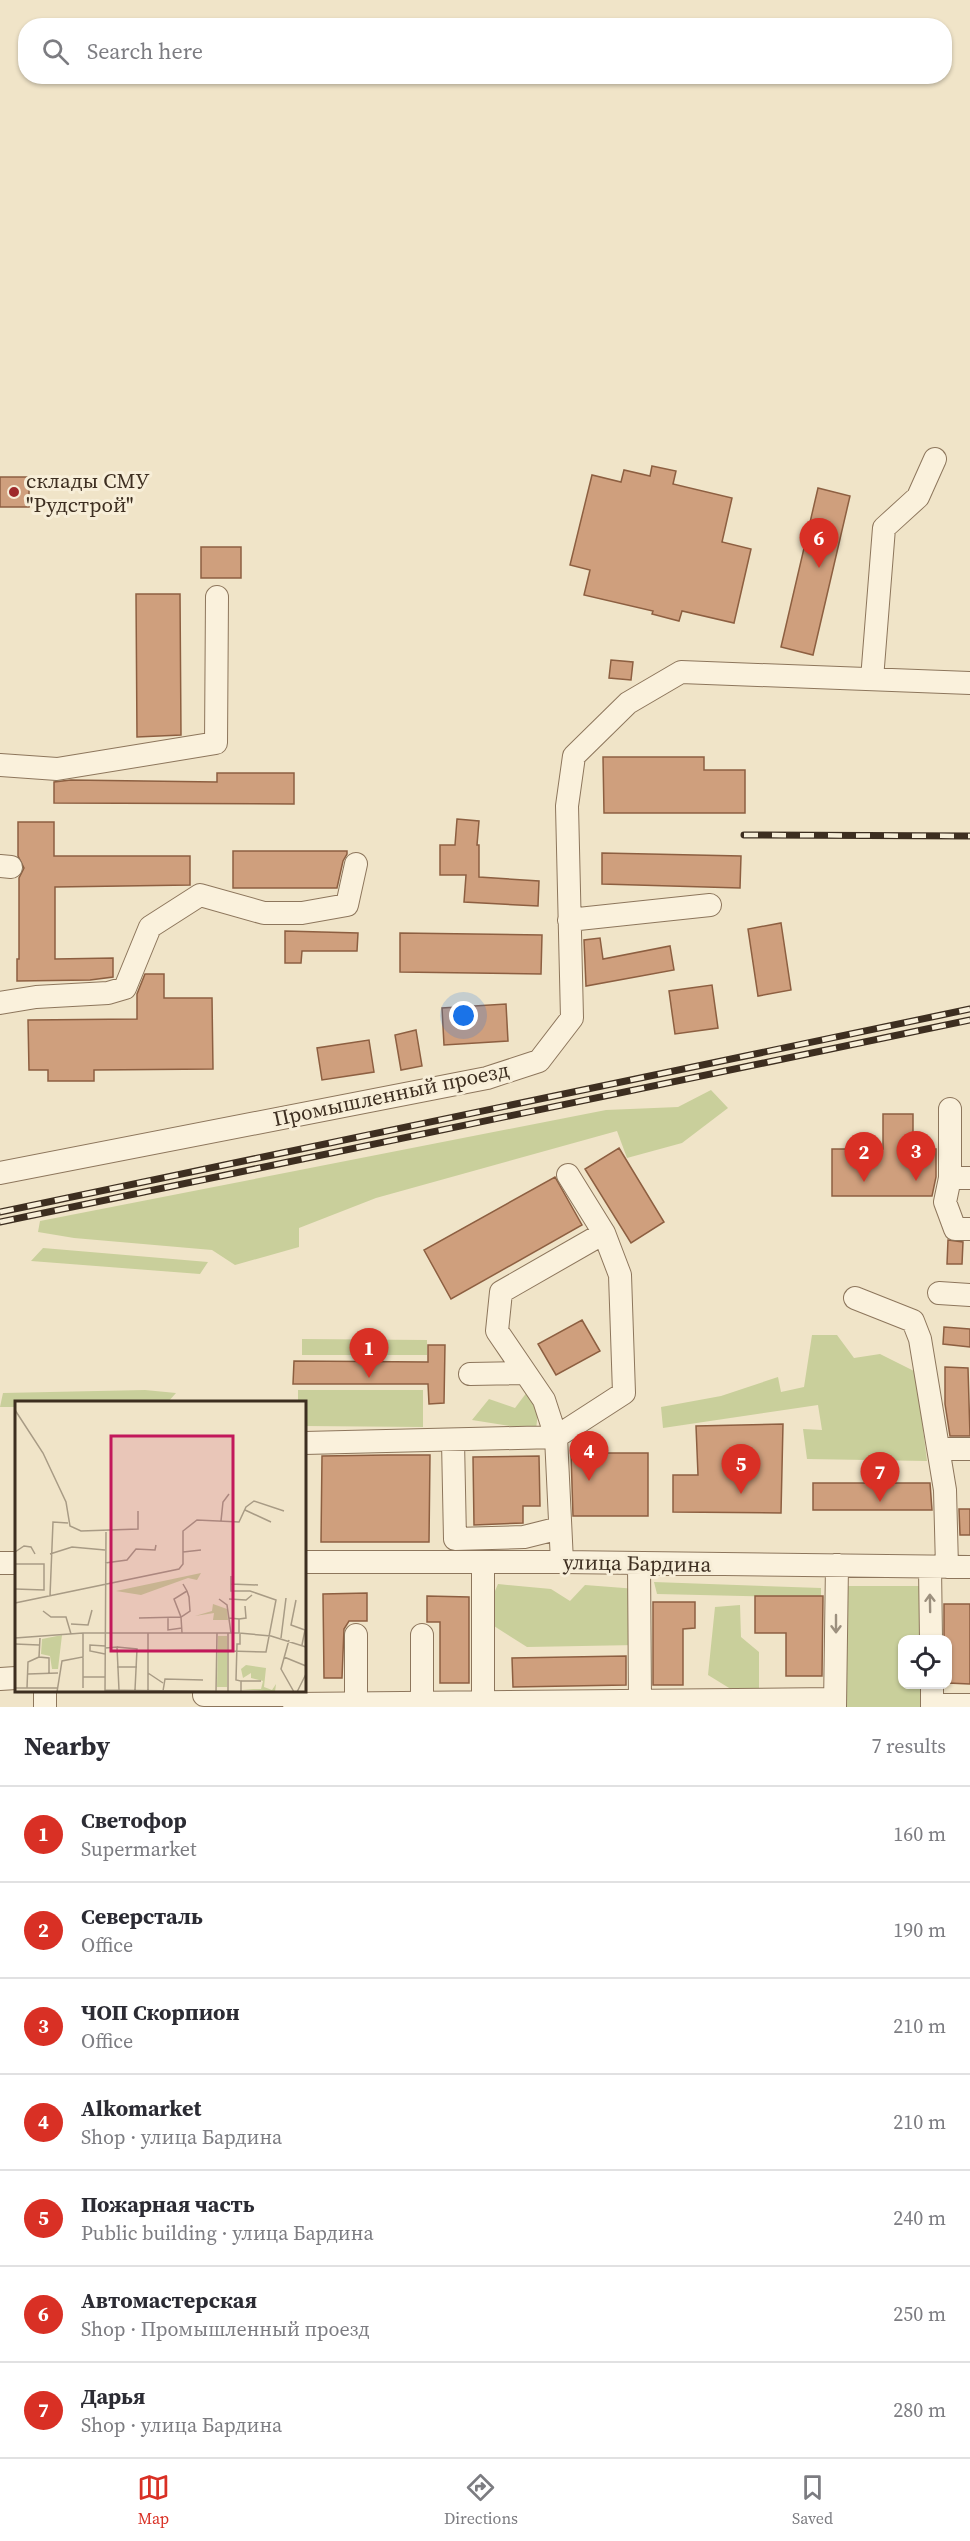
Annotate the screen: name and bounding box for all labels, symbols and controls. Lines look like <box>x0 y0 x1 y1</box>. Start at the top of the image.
search box <box>18 18 952 84</box>
icon: search <box>39 35 72 68</box>
text: Search here <box>87 36 203 66</box>
place label: склады СМУ "Рудстрой" <box>26 466 149 519</box>
marker: склады СМУ "Рудстрой" <box>7 485 21 499</box>
pin: 6 <box>800 518 838 568</box>
your location <box>449 1001 478 1030</box>
street label: Промышленный проезд <box>270 1055 512 1133</box>
pin: 2 <box>844 1132 884 1182</box>
pin: 3 <box>896 1132 936 1181</box>
pin: 1 <box>350 1328 388 1378</box>
inset map <box>15 1401 306 1692</box>
pin: 4 <box>570 1432 608 1481</box>
pin: 5 <box>722 1444 760 1494</box>
pin: 7 <box>860 1452 900 1502</box>
street label: улица Бардина <box>563 1547 712 1579</box>
one-way arrow <box>924 1594 936 1614</box>
one-way arrow <box>830 1613 842 1633</box>
map controls <box>898 1635 952 1689</box>
button: locate <box>898 1635 952 1689</box>
text: Nearby <box>24 1728 110 1764</box>
text: 7 results <box>871 1732 946 1760</box>
text: Светофор <box>81 1805 187 1835</box>
text: 1 <box>38 1820 49 1848</box>
text: 160 m <box>893 1820 946 1848</box>
text: Supermarket <box>81 1835 196 1863</box>
text: Северсталь <box>81 1901 203 1931</box>
text: 2 <box>38 1916 49 1944</box>
text: 190 m <box>893 1916 946 1944</box>
text: Office <box>81 1931 133 1959</box>
text: ЧОП Скорпион <box>81 1997 240 2027</box>
text: 3 <box>38 2012 49 2040</box>
text: 210 m <box>893 2012 946 2040</box>
text: Office <box>81 2027 133 2055</box>
text: Alkomarket <box>81 2093 201 2123</box>
text: 4 <box>38 2108 49 2136</box>
text: 210 m <box>893 2108 946 2136</box>
text: Shop · улица Бардина <box>81 2123 282 2151</box>
text: Пожарная часть <box>81 2189 254 2219</box>
text: 5 <box>38 2204 49 2232</box>
text: 240 m <box>893 2204 946 2232</box>
text: Public building · улица Бардина <box>81 2219 374 2247</box>
text: Автомастерская <box>81 2285 257 2315</box>
text: 6 <box>38 2300 49 2328</box>
text: 250 m <box>893 2300 946 2328</box>
text: Shop · Промышленный проезд <box>81 2315 370 2343</box>
text: Дарья <box>81 2381 145 2411</box>
text: 7 <box>38 2396 49 2424</box>
text: 280 m <box>893 2396 946 2424</box>
text: Shop · улица Бардина <box>81 2411 282 2439</box>
tab: Map <box>137 2471 170 2529</box>
tab: Directions <box>444 2471 518 2529</box>
tab: Saved <box>792 2471 833 2529</box>

